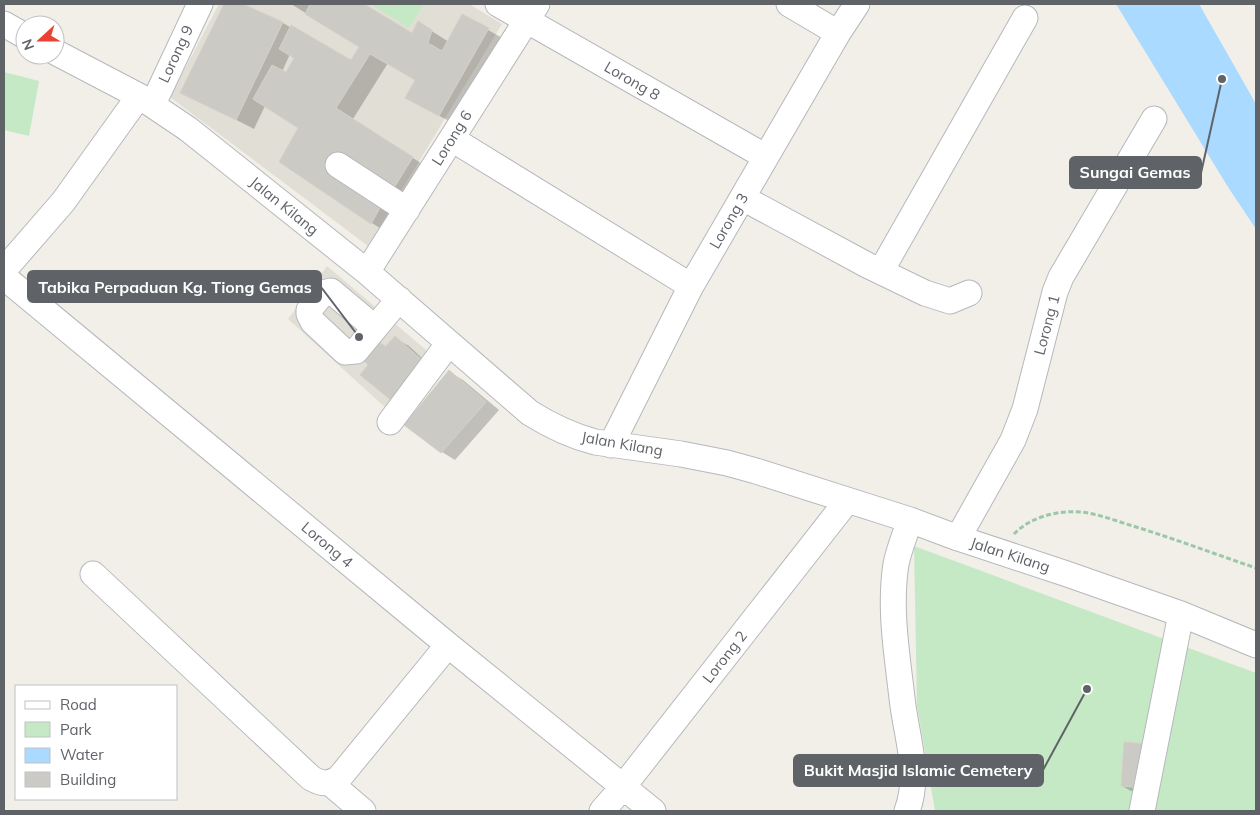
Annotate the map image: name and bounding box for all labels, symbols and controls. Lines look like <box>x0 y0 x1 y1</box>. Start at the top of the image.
north arrow <box>15 15 65 65</box>
street label: Lorong 9 <box>154 22 197 86</box>
text: N <box>18 36 38 53</box>
street label: Lorong 8 <box>601 57 664 104</box>
street label: Lorong 6 <box>427 107 476 169</box>
callout: Sungai Gemas <box>1070 157 1201 188</box>
text: Sungai Gemas <box>1080 162 1190 182</box>
street label: Jalan Kilang <box>246 172 322 239</box>
street label: Lorong 3 <box>705 189 752 252</box>
callout: Tabika Perpaduan Kg. Tiong Gemas <box>28 271 321 302</box>
text: Tabika Perpaduan Kg. Tiong Gemas <box>38 277 312 297</box>
street label: Lorong 1 <box>1029 293 1064 357</box>
street label: Jalan Kilang <box>580 427 664 460</box>
street label: Lorong 4 <box>298 518 357 572</box>
street label: Jalan Kilang <box>968 533 1052 576</box>
street label: Lorong 2 <box>698 627 751 687</box>
legend <box>15 685 178 800</box>
text: Road <box>60 695 97 714</box>
text: Park <box>60 720 92 739</box>
text: Water <box>60 745 104 764</box>
callout: Bukit Masjid Islamic Cemetery <box>794 755 1043 786</box>
text: Bukit Masjid Islamic Cemetery <box>804 760 1033 780</box>
text: Building <box>60 770 116 789</box>

